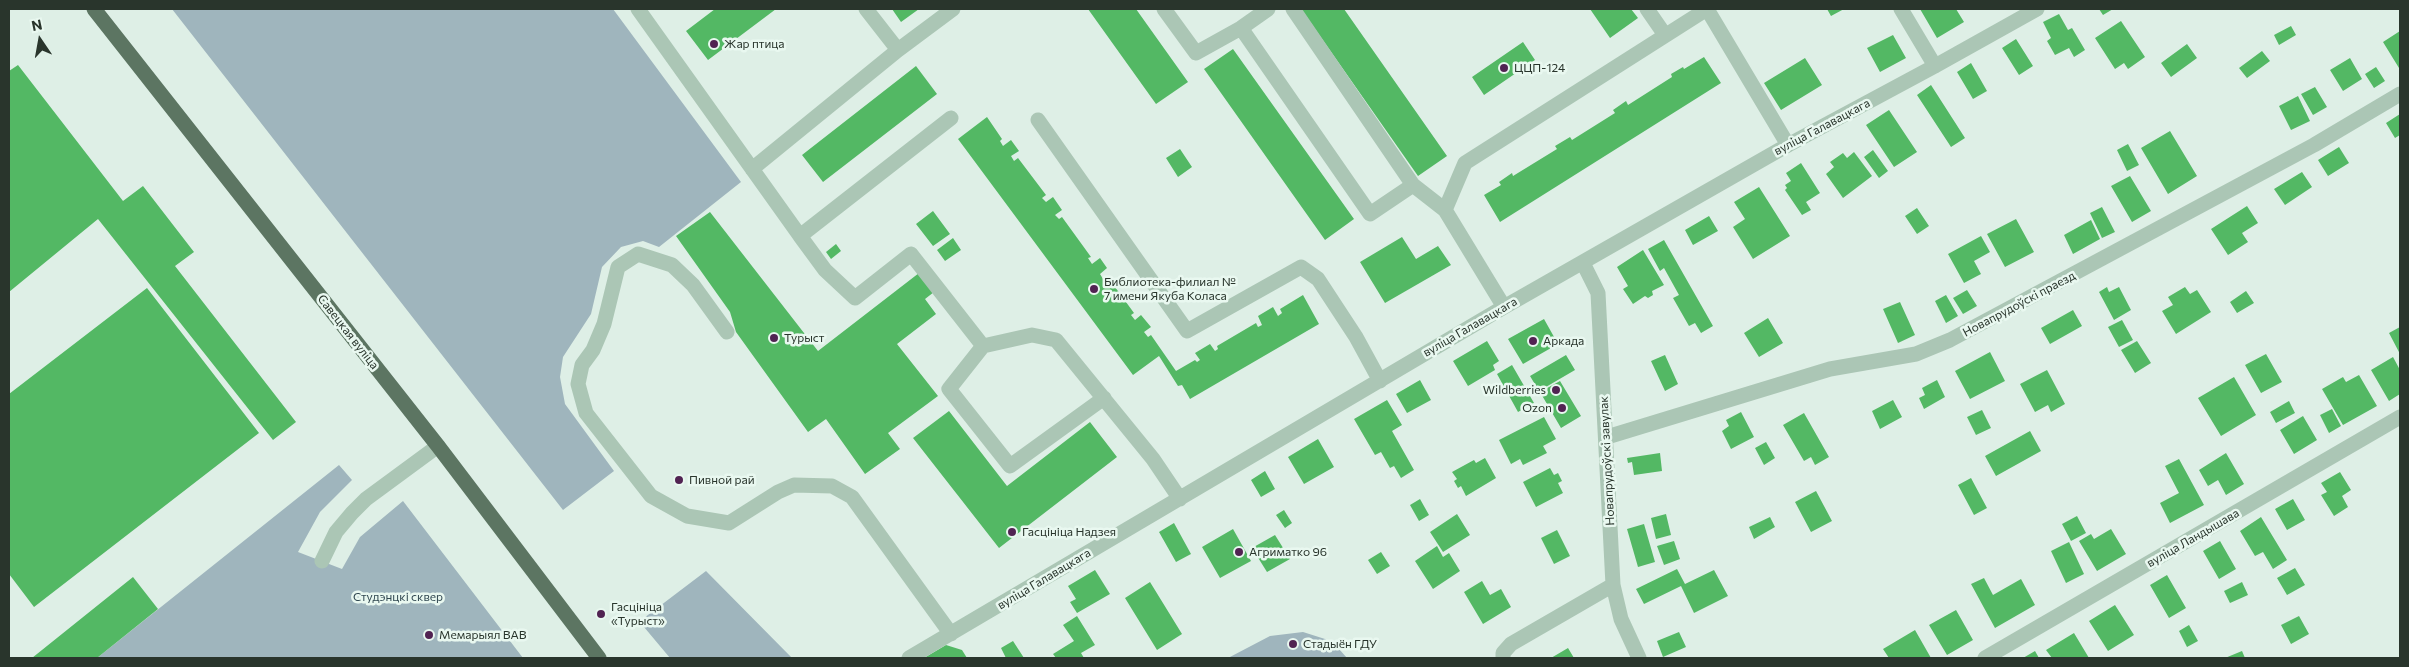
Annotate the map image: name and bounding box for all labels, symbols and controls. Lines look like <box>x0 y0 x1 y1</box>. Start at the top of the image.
north arrow <box>15 15 65 65</box>
text: N <box>30 15 44 34</box>
place label: Жар птица <box>724 37 784 51</box>
marker: Жар птица <box>708 38 720 50</box>
place label: ЦЦП-124 <box>1514 61 1565 75</box>
marker: ЦЦП-124 <box>1498 62 1510 74</box>
street label: вуліца Галавацкага <box>1772 96 1872 158</box>
street label: Новапрудоўскі праезд <box>1960 268 2078 340</box>
place label: Библиотека-филиал № 7 имени Якуба Коласа <box>1104 275 1236 303</box>
marker: Библиотека-филиал № 7 имени Якуба Коласа <box>1088 283 1100 295</box>
street label: Савецкая вуліца <box>314 292 382 372</box>
street label: вуліца Галавацкага <box>1420 294 1520 360</box>
place label: Турыст <box>784 331 824 345</box>
marker: Турыст <box>768 332 780 344</box>
place label: Аркада <box>1543 334 1584 348</box>
marker: Аркада <box>1527 335 1539 347</box>
place label: Wildberries <box>1483 383 1546 397</box>
marker: Wildberries <box>1550 384 1562 396</box>
street label: Новапрудоўскі завулак <box>1596 396 1618 526</box>
place label: Ozon <box>1522 401 1552 415</box>
marker: Ozon <box>1556 402 1568 414</box>
place label: Пивной рай <box>689 473 755 487</box>
marker: Пивной рай <box>673 474 685 486</box>
street label: вуліца Ландышава <box>2144 506 2242 570</box>
place label: Гасцініца Надзея <box>1022 525 1116 539</box>
marker: Гасцініца Надзея <box>1006 526 1018 538</box>
street label: вуліца Галавацкага <box>995 545 1093 613</box>
place label: Агриматко 96 <box>1249 545 1327 559</box>
marker: Агриматко 96 <box>1233 546 1245 558</box>
park label: Студэнцкі сквер <box>353 590 443 604</box>
place label: Гасцініца «Турыст» <box>611 600 665 628</box>
marker: Гасцініца «Турыст» <box>595 608 607 620</box>
place label: Мемарыял ВАВ <box>439 628 527 642</box>
marker: Мемарыял ВАВ <box>423 629 435 641</box>
place label: Стадыён ГДУ <box>1303 637 1377 651</box>
marker: Стадыён ГДУ <box>1287 638 1299 650</box>

